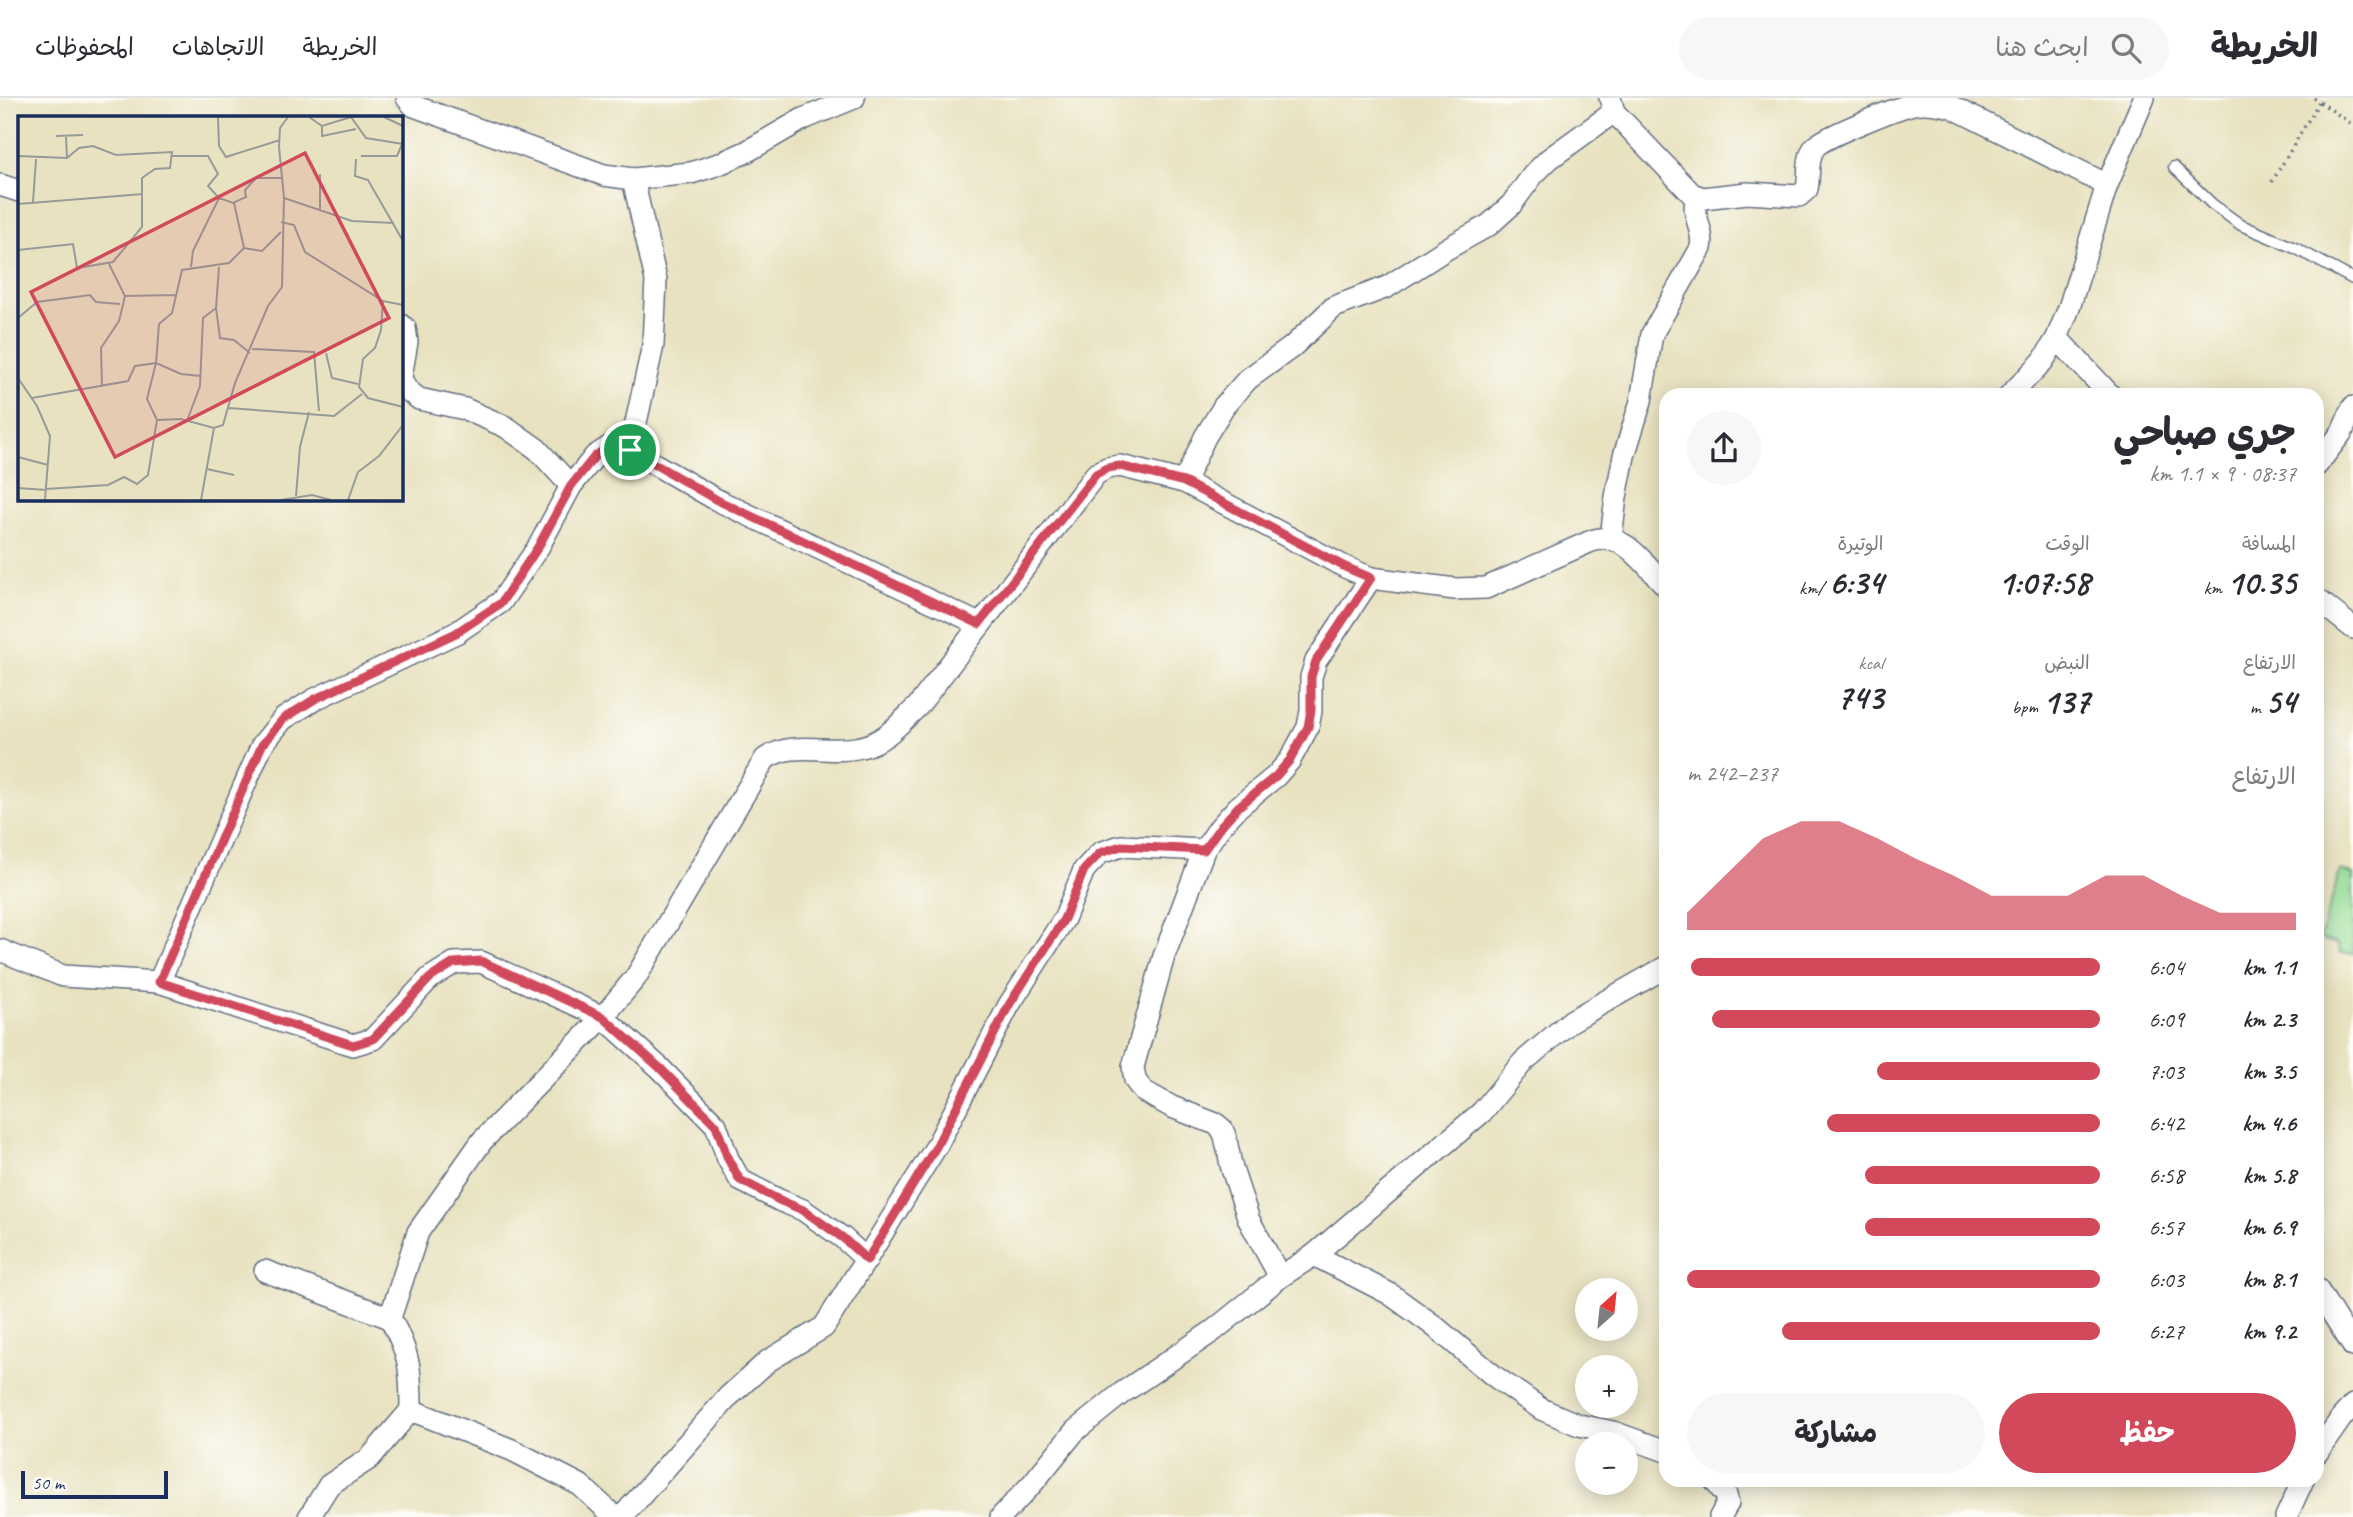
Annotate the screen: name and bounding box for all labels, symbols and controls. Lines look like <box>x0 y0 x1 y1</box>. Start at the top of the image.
search box <box>1679 17 2169 80</box>
text: الخريطة <box>2211 25 2318 67</box>
icon: search <box>2107 29 2145 67</box>
text: ابحث هنا <box>1995 31 2089 64</box>
text: المحفوظات <box>35 32 134 62</box>
text: الاتجاهات <box>172 32 265 62</box>
text: الخريطة <box>303 32 377 62</box>
inset map <box>18 116 402 500</box>
text: جري صباحي <box>2113 409 2296 456</box>
button: share <box>1687 411 1761 485</box>
pin <box>600 420 660 480</box>
icon: arrive <box>611 431 649 469</box>
text: 08:37 · 9 × 1.1 km <box>2150 459 2296 488</box>
text: الوتيرة <box>1837 532 1883 556</box>
text: الوقت <box>2045 532 2090 556</box>
text: المسافة <box>2242 532 2296 556</box>
text: 6:34 <box>1828 560 1883 605</box>
text: 1:07:58 <box>1998 560 2090 605</box>
text: 10.35 <box>2227 560 2296 605</box>
text: /km <box>1799 576 1828 600</box>
text: km <box>2203 576 2227 600</box>
text: kcal <box>1858 651 1883 675</box>
text: النبض <box>2044 651 2090 675</box>
text: الارتفاع <box>2243 651 2296 675</box>
text: 743 <box>1836 675 1883 720</box>
text: 137 <box>2043 679 2090 724</box>
text: 54 <box>2265 679 2296 724</box>
text: bpm <box>2012 695 2043 719</box>
text: m <box>2250 695 2265 719</box>
text: 237–242 m <box>1687 759 1778 788</box>
text: الارتفاع <box>2232 762 2296 791</box>
text: 6:04 <box>2148 953 2184 982</box>
text: 1.1 km <box>2242 953 2296 982</box>
text: 6:09 <box>2148 1005 2184 1034</box>
text: 2.3 km <box>2242 1005 2296 1034</box>
text: 7:03 <box>2148 1057 2184 1086</box>
text: 3.5 km <box>2243 1057 2296 1086</box>
text: 6:42 <box>2148 1109 2184 1138</box>
text: 4.6 km <box>2242 1109 2296 1138</box>
text: 6:58 <box>2148 1161 2184 1190</box>
text: 5.8 km <box>2243 1161 2296 1190</box>
text: 6:57 <box>2148 1213 2184 1242</box>
text: 6.9 km <box>2242 1213 2296 1242</box>
text: 6:03 <box>2148 1265 2184 1294</box>
text: 8.1 km <box>2242 1265 2296 1294</box>
north arrow <box>1575 1278 1638 1340</box>
map controls <box>1575 1278 1638 1495</box>
text: 6:27 <box>2148 1317 2184 1346</box>
text: 9.2 km <box>2243 1317 2296 1346</box>
button: + <box>1575 1355 1638 1418</box>
button: مشاركة <box>1687 1393 1985 1473</box>
button: حفظ <box>1999 1393 2296 1473</box>
button: − <box>1575 1432 1638 1495</box>
scale bar <box>21 1468 168 1500</box>
text: 50 m <box>32 1471 64 1495</box>

